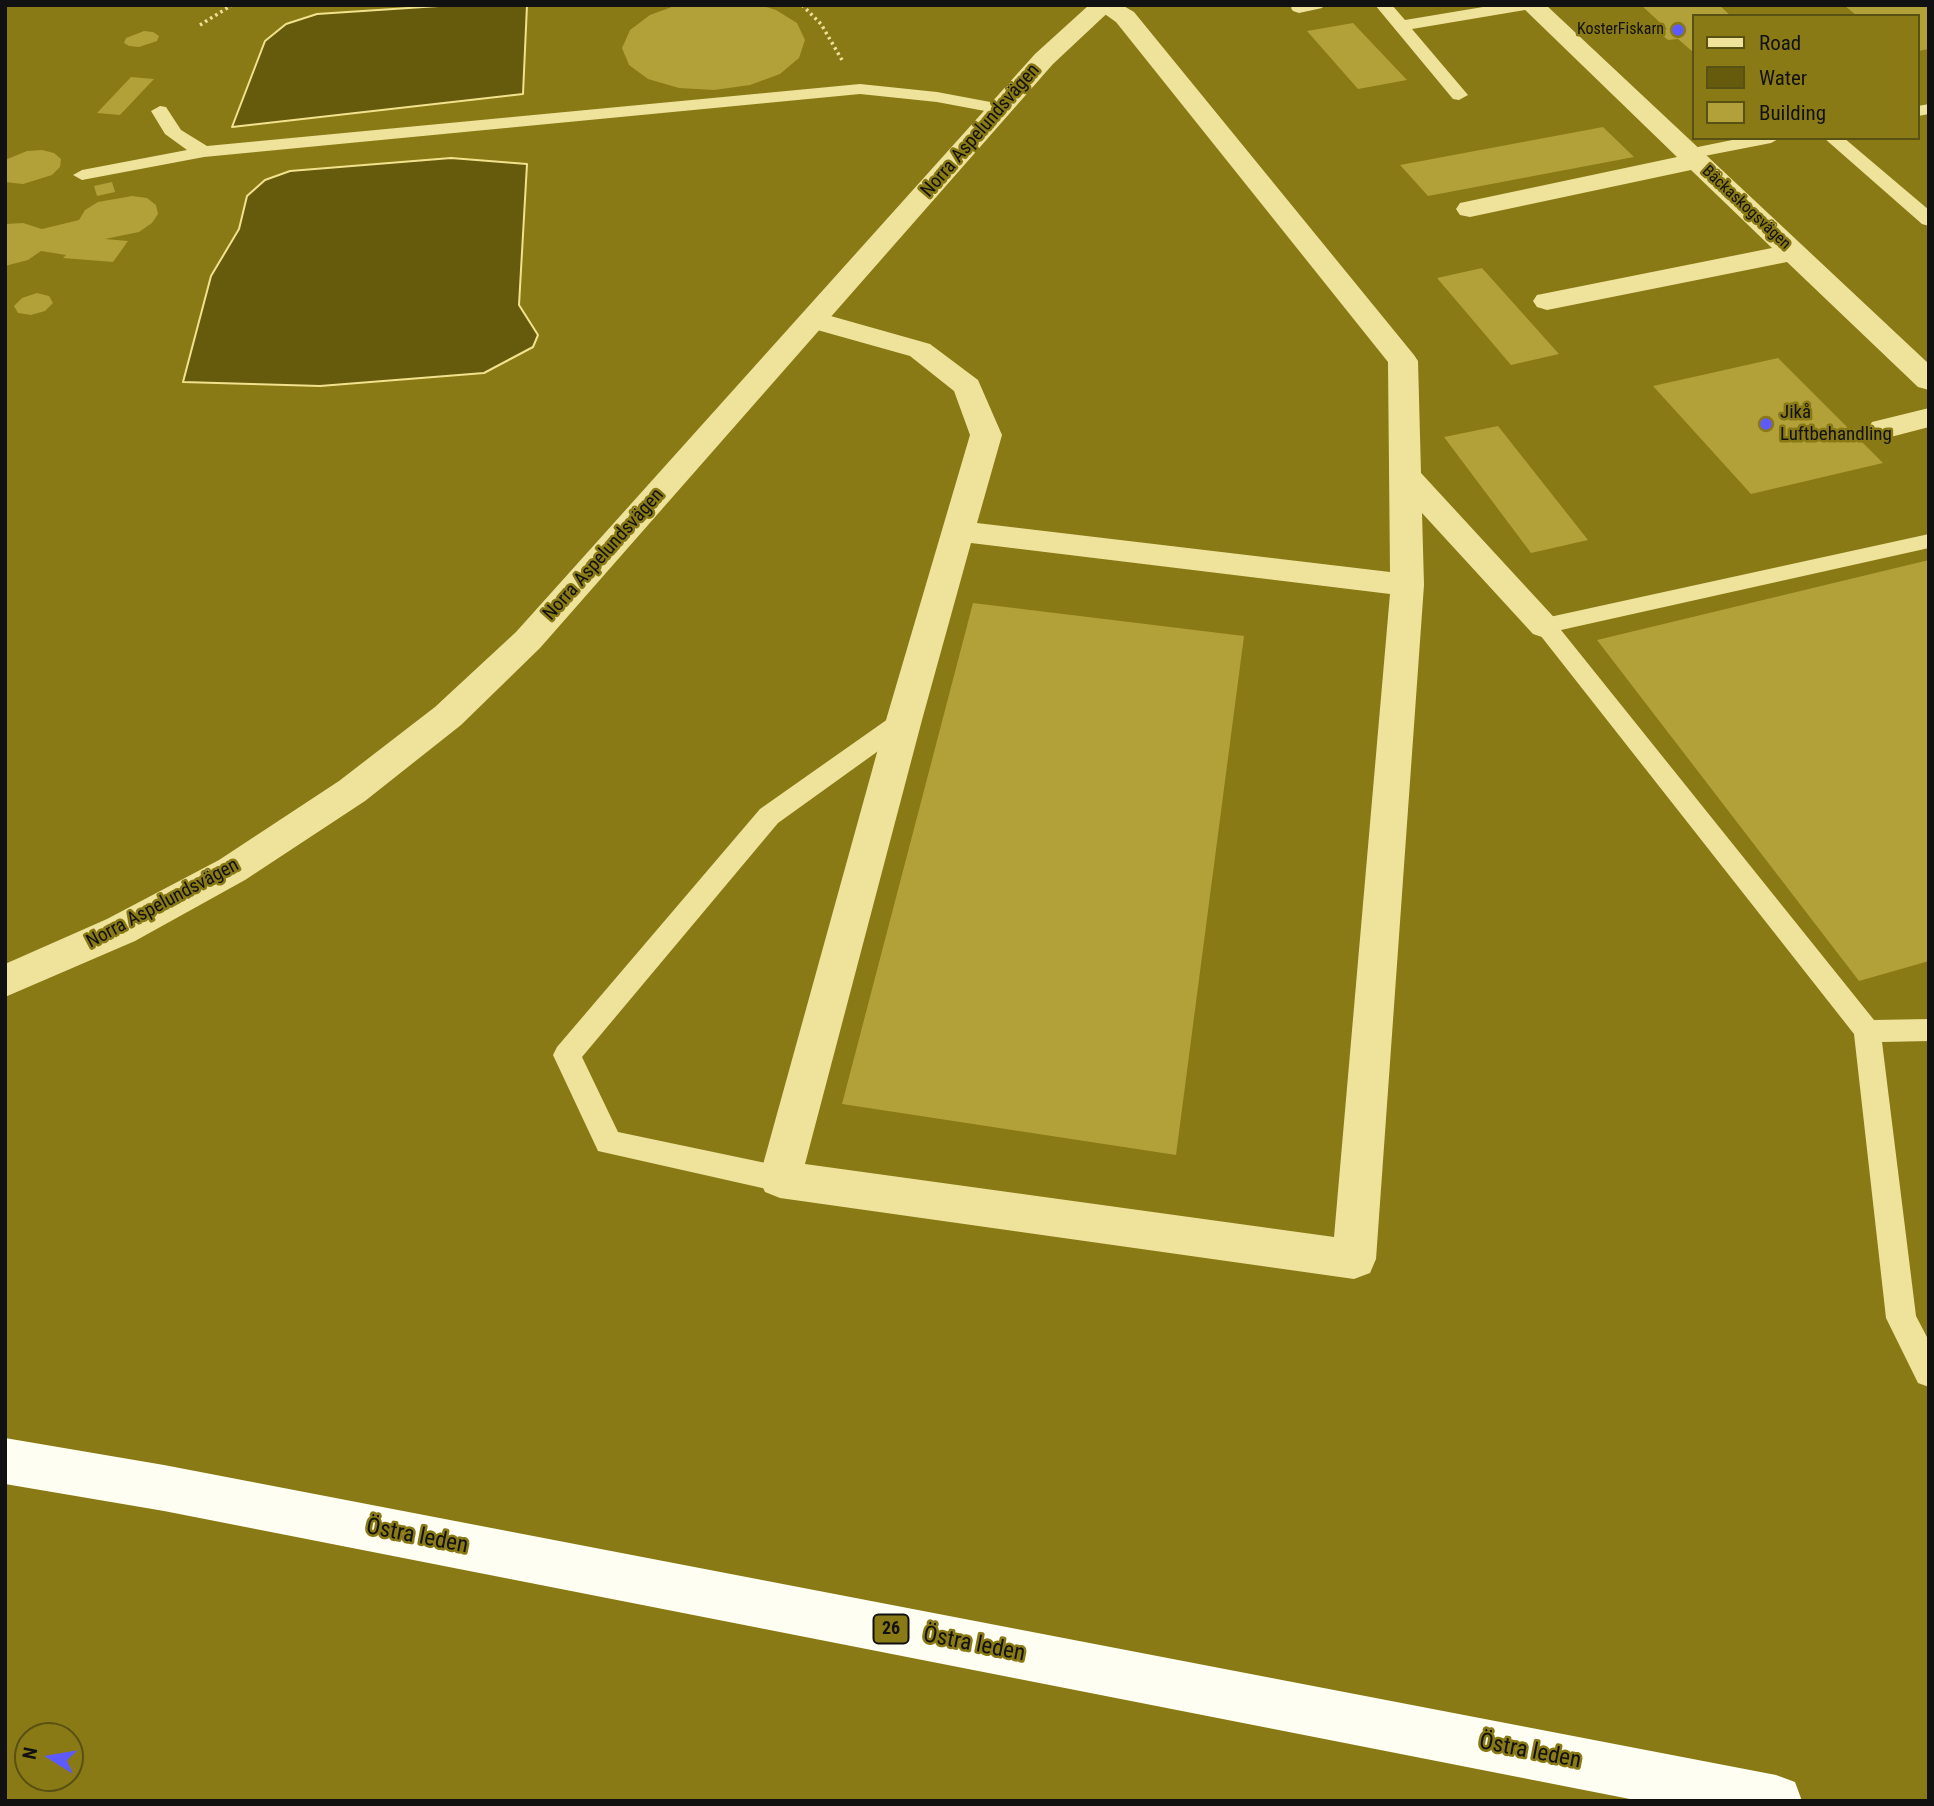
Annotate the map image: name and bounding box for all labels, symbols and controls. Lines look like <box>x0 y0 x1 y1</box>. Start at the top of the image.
legend <box>1692 14 1920 140</box>
place label: KosterFiskarn <box>1577 20 1664 40</box>
marker: KosterFiskarn <box>1670 22 1686 38</box>
text: Road <box>1759 31 1801 55</box>
street label: Norra Aspelundsvägen <box>917 60 1045 202</box>
text: Water <box>1759 66 1807 90</box>
text: Building <box>1759 101 1826 125</box>
street label: Bäckaskogsvägen <box>1698 162 1794 254</box>
place label: Jikå Luftbehandling <box>1780 402 1892 446</box>
marker: Jikå Luftbehandling <box>1758 416 1774 432</box>
street label: Norra Aspelundsvägen <box>539 484 669 626</box>
street label: Norra Aspelundsvägen <box>83 854 243 954</box>
street label: Östra leden <box>364 1514 470 1560</box>
road number: 26 <box>874 1614 908 1644</box>
street label: Östra leden <box>921 1622 1027 1668</box>
north arrow <box>14 1722 84 1792</box>
street label: Östra leden <box>1477 1729 1583 1775</box>
text: N <box>17 1745 42 1761</box>

